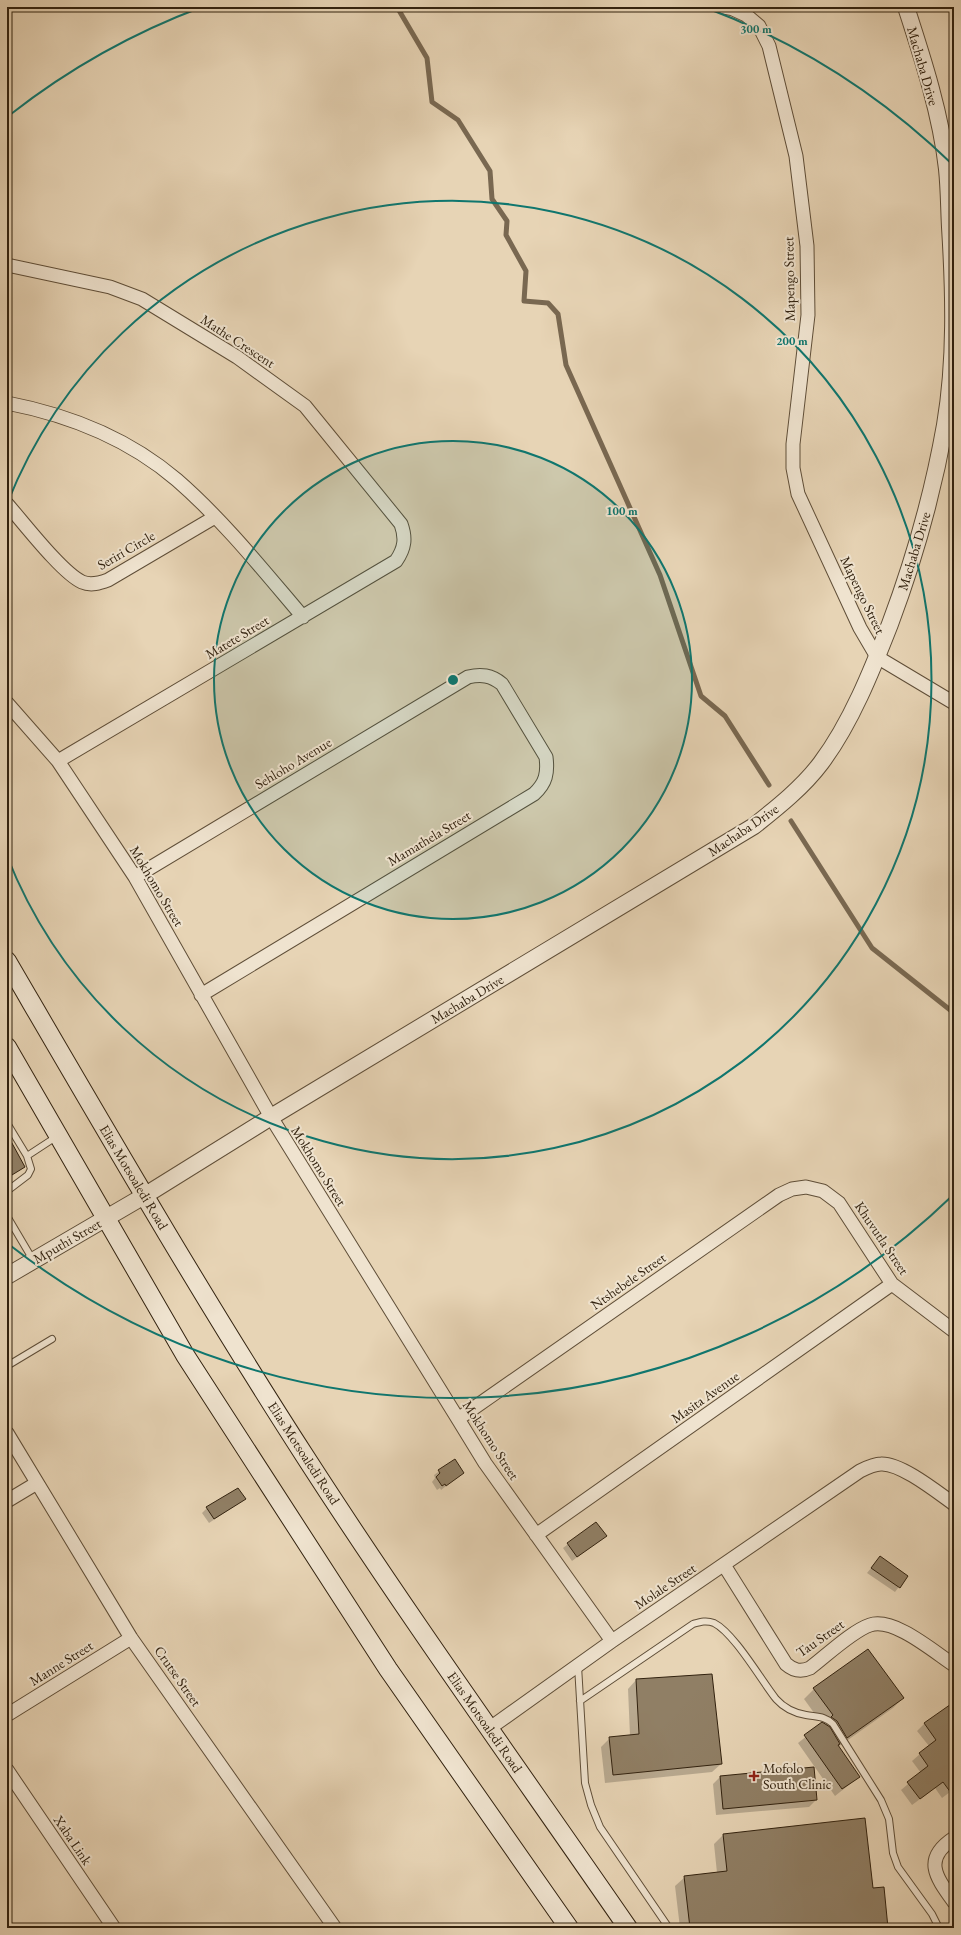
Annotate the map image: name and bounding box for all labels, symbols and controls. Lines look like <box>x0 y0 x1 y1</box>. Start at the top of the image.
text: 300 m <box>740 21 772 37</box>
street label: Machaba Drive <box>903 24 943 108</box>
street label: Mapengo Street <box>779 236 799 321</box>
street label: Mathe Crescent <box>197 310 279 372</box>
text: 200 m <box>776 333 808 349</box>
text: 100 m <box>606 503 638 519</box>
street label: Machaba Drive <box>893 509 935 593</box>
street label: Seriri Circle <box>94 526 158 574</box>
street label: Mapengo Street <box>836 553 890 638</box>
street label: Matete Street <box>202 611 273 663</box>
centre of rings <box>446 673 460 687</box>
street label: Sehloho Avenue <box>251 733 335 793</box>
street label: Machaba Drive <box>704 799 782 860</box>
street label: Mamathela Street <box>384 806 474 870</box>
street label: Mokhomo Street <box>126 842 188 930</box>
street label: Machaba Drive <box>427 970 507 1028</box>
street label: Elias Motsoaledi Road <box>96 1121 173 1234</box>
street label: Mokhomo Street <box>287 1123 351 1210</box>
street label: Khuvutla Street <box>851 1198 913 1279</box>
street label: Mputhi Street <box>30 1214 105 1268</box>
street label: Ntshebele Street <box>587 1248 670 1314</box>
street label: Masita Avenue <box>668 1367 743 1427</box>
street label: Mokhomo Street <box>459 1397 524 1484</box>
street label: Elias Motsoaledi Road <box>264 1398 345 1509</box>
street label: Molale Street <box>631 1559 700 1613</box>
street label: Tau Street <box>793 1615 848 1661</box>
street label: Manne Street <box>26 1636 97 1690</box>
street label: Crutse Street <box>151 1642 206 1710</box>
street label: Elias Motsoaledi Road <box>443 1668 527 1777</box>
place label: Mofolo South Clinic <box>763 1759 832 1793</box>
marker: Mofolo South Clinic <box>748 1770 760 1782</box>
street label: Xaba Link <box>49 1811 96 1869</box>

